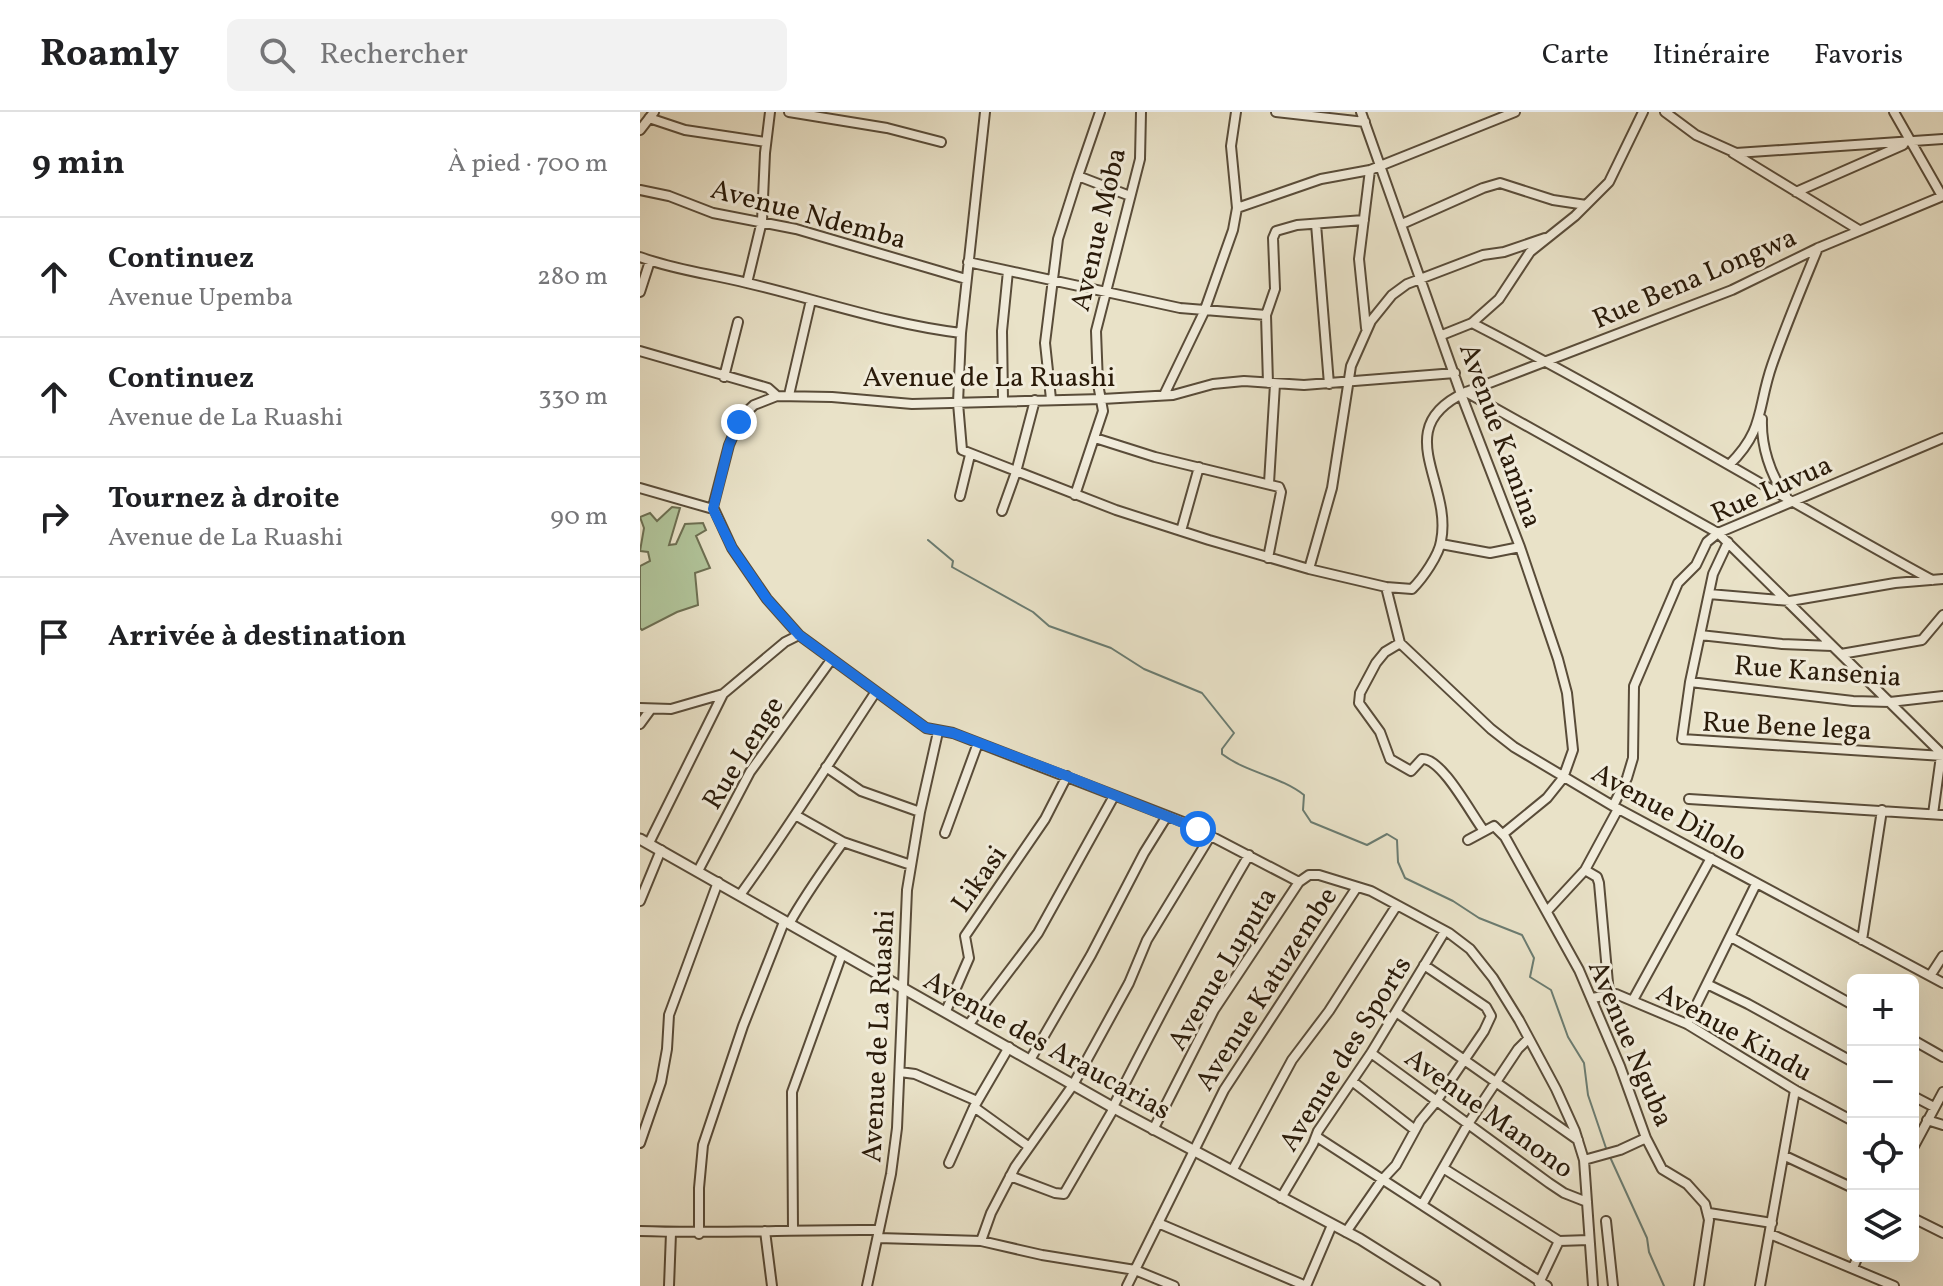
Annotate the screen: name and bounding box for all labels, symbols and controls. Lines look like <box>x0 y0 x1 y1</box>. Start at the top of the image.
search box <box>227 19 787 91</box>
text: Roamly <box>40 29 179 82</box>
icon: search <box>255 33 299 77</box>
text: Rechercher <box>319 34 468 76</box>
text: Carte <box>1542 36 1609 75</box>
text: Itinéraire <box>1653 36 1770 75</box>
text: Favoris <box>1814 36 1903 75</box>
text: 9 min <box>32 141 125 188</box>
street label: Avenue Moba <box>1062 144 1137 315</box>
text: À pied · 700 m <box>448 146 608 182</box>
street label: Avenue Ndemba <box>706 171 911 260</box>
street label: Rue Bena Longwa <box>1587 219 1803 340</box>
text: Continuez <box>108 238 254 280</box>
icon: ahead <box>32 255 76 299</box>
text: 280 m <box>537 259 608 295</box>
text: Avenue Upemba <box>108 280 293 316</box>
street label: Avenue Kamina <box>1448 338 1551 534</box>
text: Continuez <box>108 358 254 400</box>
street label: Avenue de La Ruashi <box>862 359 1116 398</box>
icon: ahead <box>32 375 76 419</box>
text: 330 m <box>538 379 608 415</box>
text: Avenue de La Ruashi <box>108 400 343 436</box>
route end <box>721 404 757 440</box>
street label: Rue Luvua <box>1705 446 1839 534</box>
text: Tournez à droite <box>108 478 340 520</box>
icon: right <box>32 495 76 539</box>
text: 90 m <box>550 499 608 535</box>
text: Avenue de La Ruashi <box>108 520 343 556</box>
icon: arrive <box>32 615 76 659</box>
text: Arrivée à destination <box>108 616 407 658</box>
street label: Rue Kansenia <box>1733 647 1903 698</box>
street label: Rue Lenge <box>694 689 794 818</box>
street label: Rue Bene lega <box>1701 704 1873 751</box>
street label: Avenue Dilolo <box>1584 754 1754 872</box>
route start <box>1180 811 1216 847</box>
street label: Likasi <box>943 838 1017 921</box>
street label: Avenue Luputa <box>1159 880 1287 1058</box>
street label: Avenue Katuzembe <box>1186 880 1348 1099</box>
street label: Avenue de La Ruashi <box>853 909 906 1164</box>
street label: Avenue des Sports <box>1270 949 1422 1160</box>
street label: Avenue Nguba <box>1577 955 1682 1133</box>
street label: Avenue des Araucarias <box>916 962 1178 1131</box>
street label: Avenue Kindu <box>1649 974 1819 1092</box>
map controls <box>1847 974 1919 1262</box>
button: + <box>1847 974 1919 1046</box>
street label: Avenue Manono <box>1396 1039 1581 1189</box>
button: − <box>1847 1046 1919 1118</box>
button: locate <box>1847 1118 1919 1190</box>
button: layers <box>1847 1190 1919 1262</box>

